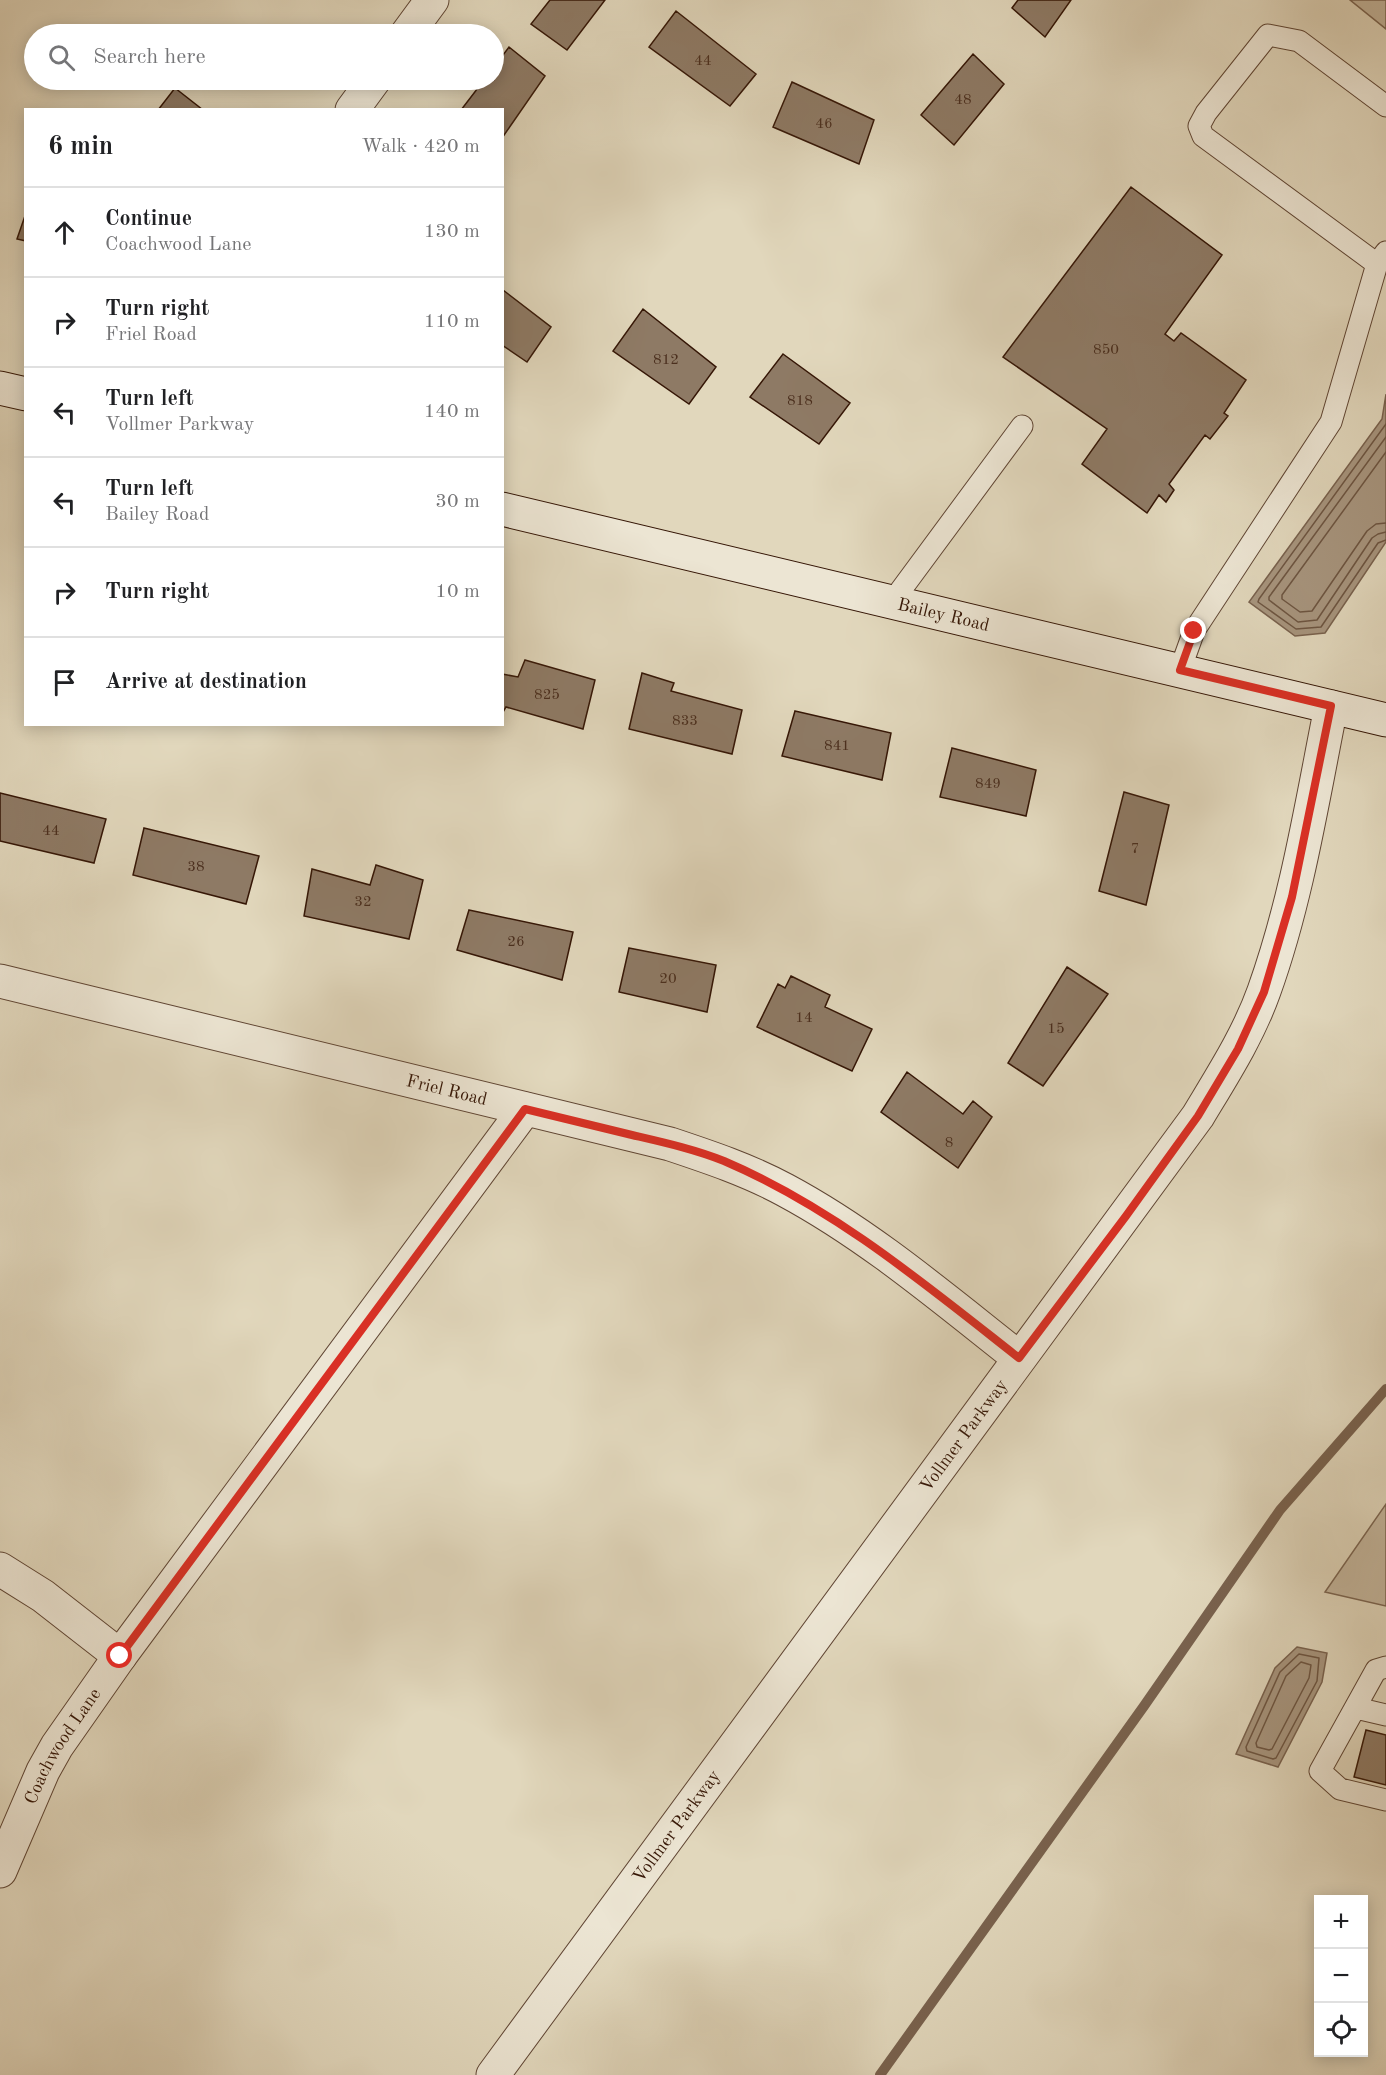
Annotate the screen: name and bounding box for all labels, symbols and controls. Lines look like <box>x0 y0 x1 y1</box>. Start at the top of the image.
search box <box>24 24 504 90</box>
icon: search <box>45 41 78 74</box>
text: Search here <box>93 46 206 68</box>
house number: 44 <box>694 54 712 69</box>
house number: 48 <box>954 93 972 108</box>
house number: 46 <box>815 117 833 132</box>
text: 6 min <box>48 134 113 160</box>
text: Walk · 420 m <box>361 137 480 157</box>
text: Continue <box>105 208 192 230</box>
icon: ahead <box>48 216 81 249</box>
text: 130 m <box>424 222 480 242</box>
text: Coachwood Lane <box>105 235 252 255</box>
text: Turn right <box>105 298 209 320</box>
icon: right <box>48 306 81 339</box>
text: 110 m <box>424 312 480 332</box>
text: Friel Road <box>105 325 197 345</box>
house number: 850 <box>1093 343 1119 358</box>
house number: 812 <box>653 353 679 368</box>
text: Turn left <box>105 388 194 410</box>
house number: 818 <box>787 394 813 409</box>
icon: left <box>48 396 81 429</box>
text: 140 m <box>424 402 480 422</box>
text: Vollmer Parkway <box>105 415 254 435</box>
text: Turn left <box>105 478 194 500</box>
icon: left <box>48 486 81 519</box>
text: 30 m <box>435 492 480 512</box>
text: Bailey Road <box>105 505 209 525</box>
icon: right <box>48 576 81 609</box>
text: Turn right <box>105 581 209 603</box>
text: 10 m <box>435 582 480 602</box>
street label: Bailey Road <box>896 596 991 635</box>
route end <box>1180 617 1206 643</box>
icon: arrive <box>48 666 81 699</box>
text: Arrive at destination <box>105 671 307 693</box>
house number: 825 <box>534 688 560 703</box>
house number: 833 <box>672 714 698 729</box>
house number: 841 <box>824 739 850 754</box>
house number: 849 <box>975 777 1001 792</box>
house number: 44 <box>42 824 60 839</box>
house number: 7 <box>1131 842 1139 857</box>
house number: 38 <box>187 860 205 875</box>
house number: 32 <box>354 895 372 910</box>
house number: 26 <box>507 935 525 950</box>
house number: 20 <box>659 972 677 987</box>
house number: 14 <box>795 1011 813 1026</box>
house number: 15 <box>1047 1022 1065 1037</box>
street label: Friel Road <box>404 1072 489 1109</box>
house number: 8 <box>945 1136 953 1151</box>
street label: Vollmer Parkway <box>917 1376 1011 1495</box>
route start <box>106 1642 132 1668</box>
street label: Coachwood Lane <box>22 1685 104 1807</box>
street label: Vollmer Parkway <box>630 1767 724 1886</box>
map controls <box>1314 1895 1368 2057</box>
button: + <box>1314 1895 1368 1949</box>
button: − <box>1314 1949 1368 2003</box>
button: locate <box>1314 2003 1368 2057</box>

